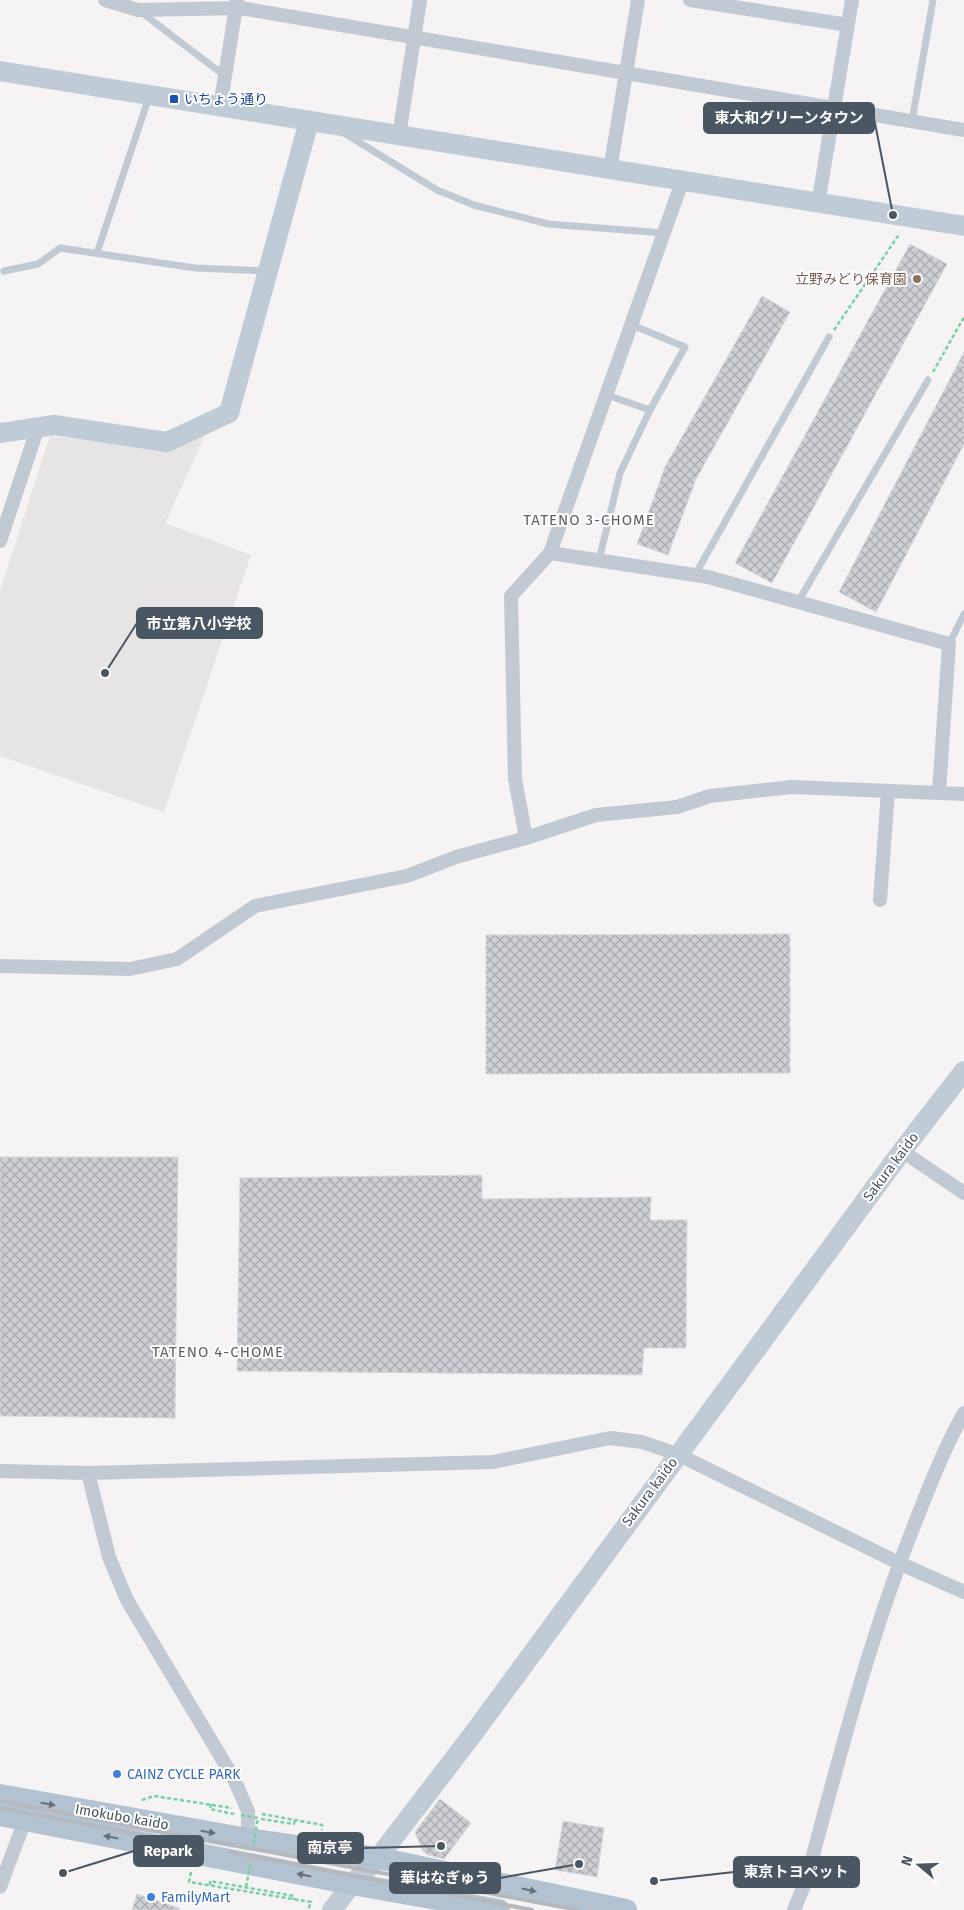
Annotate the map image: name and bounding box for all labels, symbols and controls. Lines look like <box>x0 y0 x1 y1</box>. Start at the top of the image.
place label: いちょう通り <box>184 91 268 108</box>
marker: いちょう通り <box>168 93 180 105</box>
callout: 東大和グリーンタウン <box>704 103 874 133</box>
text: 東大和グリーンタウン <box>714 109 864 127</box>
place label: 立野みどり保育園 <box>795 271 907 288</box>
marker: 立野みどり保育園 <box>911 273 923 285</box>
district label: TATENO 3-CHOME <box>523 511 655 529</box>
callout: 市立第八小学校 <box>137 608 262 638</box>
text: 市立第八小学校 <box>146 615 252 633</box>
street label: Sakura kaido <box>860 1129 922 1205</box>
district label: TATENO 4-CHOME <box>152 1343 284 1361</box>
street label: Sakura kaido <box>619 1454 681 1530</box>
place label: CAINZ CYCLE PARK <box>127 1766 241 1783</box>
marker: CAINZ CYCLE PARK <box>111 1768 123 1780</box>
one-way arrow <box>40 1800 56 1808</box>
street label: Imokubo kaido <box>74 1800 170 1834</box>
one-way arrow <box>200 1828 216 1836</box>
one-way arrow <box>103 1833 118 1841</box>
callout: 南京亭 <box>298 1833 363 1863</box>
callout: Repark <box>134 1836 203 1866</box>
text: 南京亭 <box>307 1839 353 1857</box>
north arrow <box>894 1840 944 1890</box>
text: Repark <box>144 1842 193 1860</box>
text: N <box>898 1854 917 1868</box>
callout: 東京トヨペット <box>734 1857 859 1887</box>
callout: 華はなぎゅう <box>390 1863 500 1893</box>
text: 東京トヨペット <box>743 1863 849 1881</box>
text: 華はなぎゅう <box>400 1869 490 1887</box>
one-way arrow <box>297 1871 312 1879</box>
one-way arrow <box>521 1886 537 1894</box>
place label: FamilyMart <box>161 1889 231 1906</box>
marker: FamilyMart <box>145 1891 157 1903</box>

